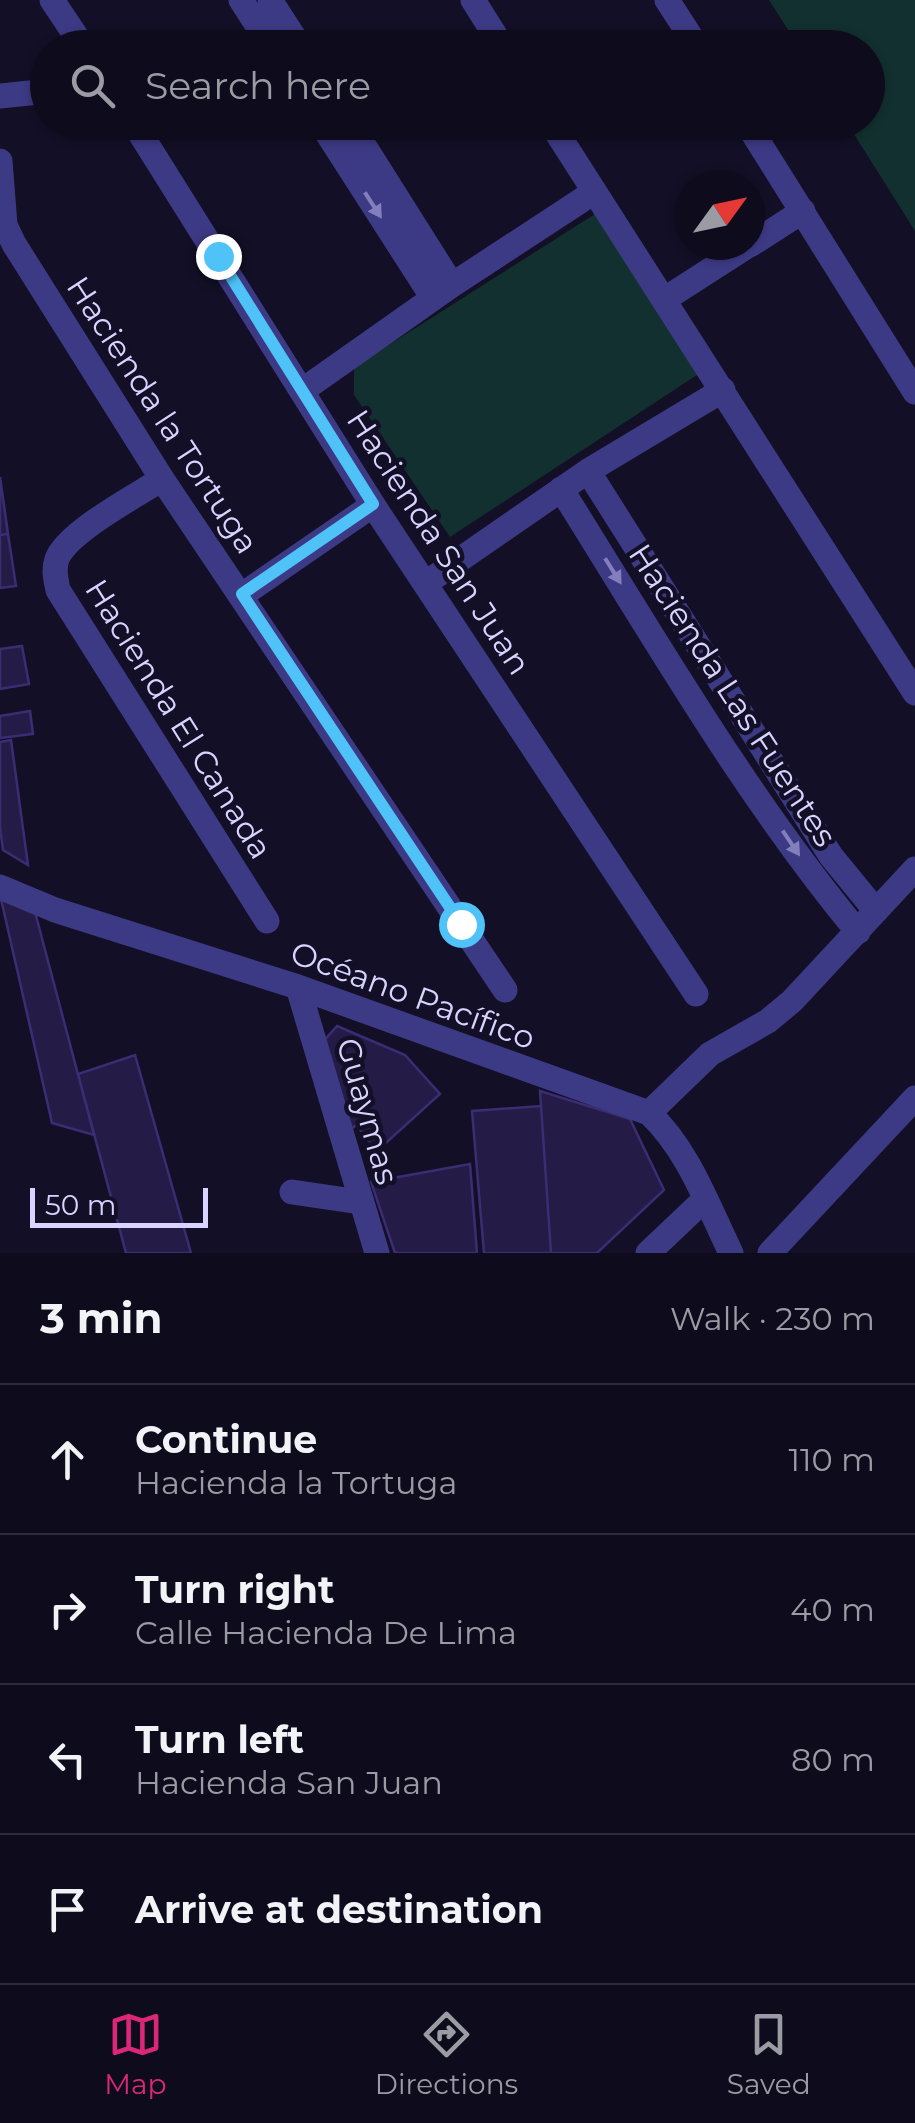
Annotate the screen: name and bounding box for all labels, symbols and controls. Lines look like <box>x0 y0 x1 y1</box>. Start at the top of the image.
search box <box>30 30 885 140</box>
icon: search <box>65 58 120 113</box>
text: Search here <box>145 62 371 109</box>
north arrow <box>675 170 765 260</box>
one-way arrow <box>363 191 381 218</box>
route end <box>196 234 242 280</box>
street label: Hacienda la Tortuga <box>59 269 267 561</box>
street label: Hacienda San Juan <box>339 402 539 682</box>
street label: Hacienda Las Fuentes <box>621 537 845 853</box>
one-way arrow <box>603 558 621 585</box>
street label: Hacienda El Canada <box>77 572 281 866</box>
one-way arrow <box>781 830 799 857</box>
route start <box>439 902 485 948</box>
street label: Océano Pacífico <box>286 933 540 1057</box>
street label: Guaymas <box>329 1033 407 1189</box>
scale bar <box>30 1183 208 1228</box>
text: 50 m <box>45 1188 116 1222</box>
text: 3 min <box>40 1292 162 1344</box>
text: Walk · 230 m <box>670 1299 875 1338</box>
text: Continue <box>135 1416 317 1463</box>
icon: ahead <box>40 1432 95 1487</box>
text: 110 m <box>788 1440 875 1479</box>
text: Hacienda la Tortuga <box>135 1463 457 1502</box>
text: Turn right <box>135 1566 334 1613</box>
icon: right <box>40 1582 95 1637</box>
text: 40 m <box>790 1590 875 1629</box>
text: Calle Hacienda De Lima <box>135 1613 517 1652</box>
text: Turn left <box>135 1716 304 1763</box>
icon: left <box>40 1732 95 1787</box>
text: 80 m <box>791 1740 875 1779</box>
text: Hacienda San Juan <box>135 1763 443 1802</box>
icon: arrive <box>40 1882 95 1937</box>
text: Arrive at destination <box>135 1886 543 1933</box>
tab: Map <box>104 2007 166 2101</box>
tab: Directions <box>375 2007 518 2101</box>
tab: Saved <box>727 2007 811 2101</box>

